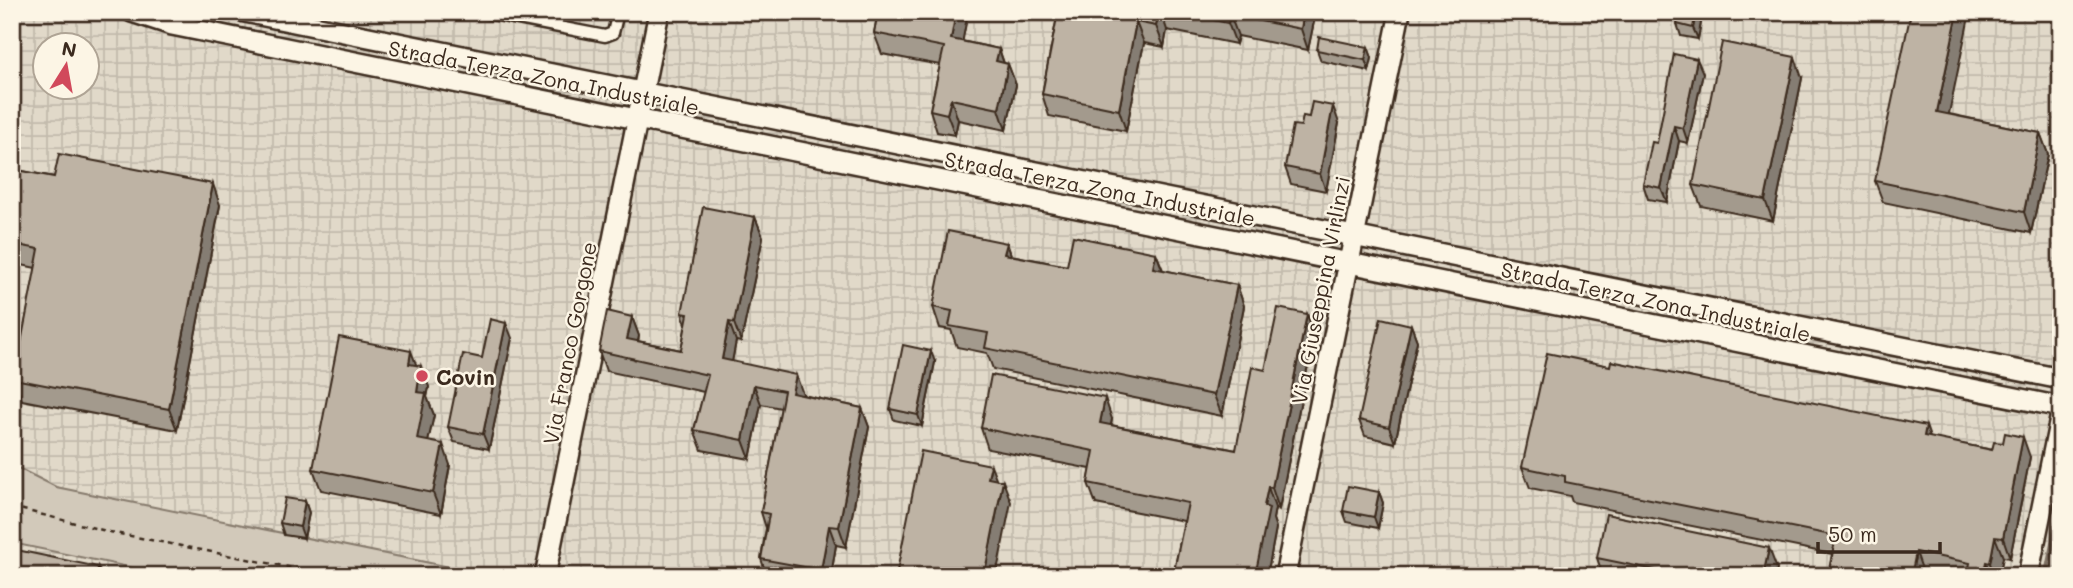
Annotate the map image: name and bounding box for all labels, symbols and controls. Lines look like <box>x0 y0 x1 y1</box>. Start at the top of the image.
north arrow <box>32 32 102 102</box>
street label: Strada Terza Zona Industriale <box>386 34 702 120</box>
text: N <box>60 35 79 62</box>
street label: Strada Terza Zona Industriale <box>942 145 1258 231</box>
street label: Via Giuseppina Virlinzi <box>1285 174 1355 406</box>
street label: Via Franco Gorgone <box>536 239 602 447</box>
street label: Strada Terza Zona Industriale <box>1499 255 1813 347</box>
place label: Covin <box>436 363 495 390</box>
marker: Covin <box>414 368 430 384</box>
scale bar <box>1818 511 1940 555</box>
text: 50 m <box>1828 520 1877 547</box>

